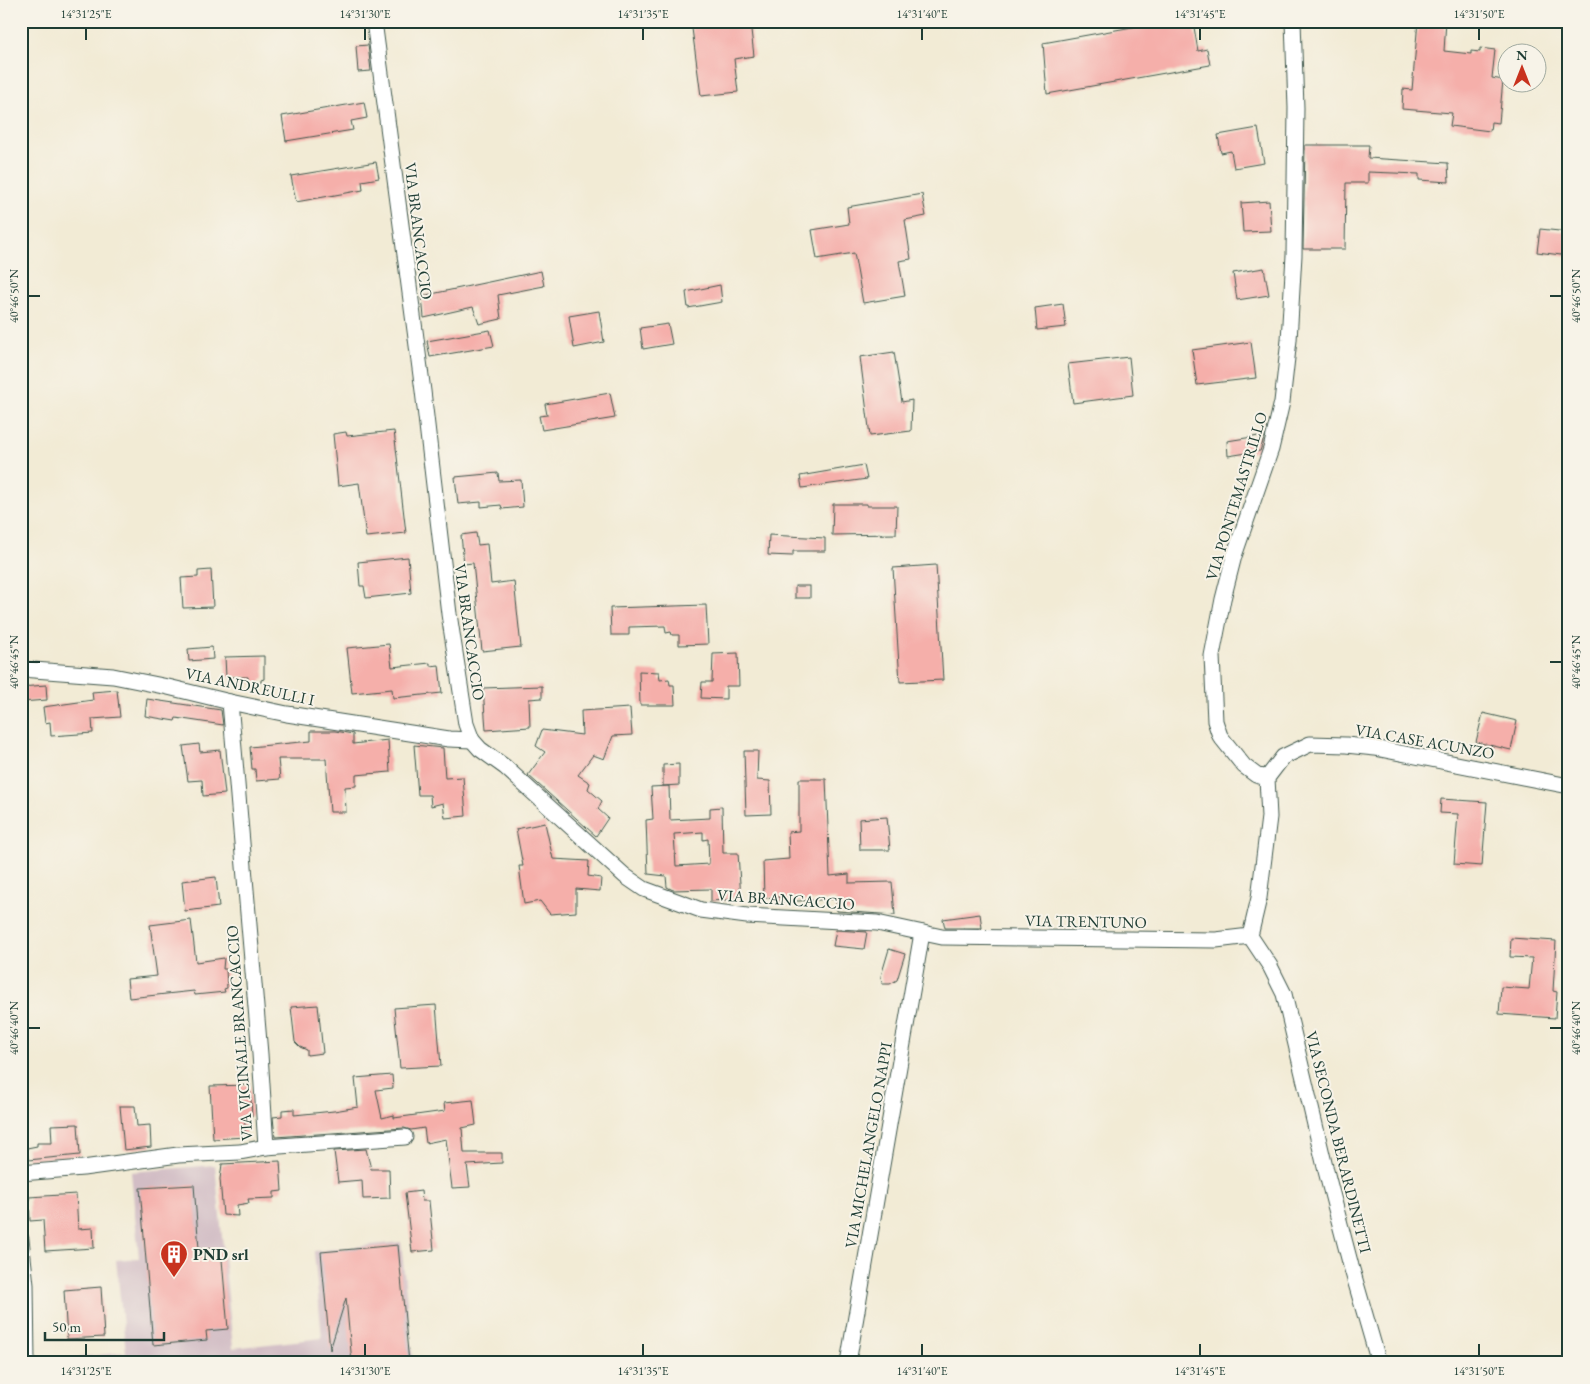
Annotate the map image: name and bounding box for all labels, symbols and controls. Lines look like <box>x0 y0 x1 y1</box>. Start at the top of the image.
text: 14°31'25"E <box>60 6 112 22</box>
text: 14°31'30"E <box>339 6 391 22</box>
text: 14°31'35"E <box>617 6 669 22</box>
text: 14°31'40"E <box>896 6 948 22</box>
text: 14°31'45"E <box>1174 6 1226 22</box>
text: 14°31'50"E <box>1453 6 1505 22</box>
north arrow <box>1498 42 1548 92</box>
text: N <box>1516 46 1528 64</box>
street label: VIA BRANCACCIO <box>400 161 437 301</box>
text: 40°46'50"N <box>6 269 22 323</box>
text: 40°46'50"N <box>1568 269 1584 323</box>
street label: VIA PONTEMASTRILLO <box>1201 409 1272 583</box>
street label: VIA BRANCACCIO <box>450 562 490 702</box>
text: 40°46'45"N <box>6 635 22 689</box>
text: 40°46'45"N <box>1568 635 1584 689</box>
street label: VIA ANDREULLI I <box>184 663 317 711</box>
street label: VIA CASE ACUNZO <box>1354 719 1496 764</box>
street label: VIA BRANCACCIO <box>716 884 856 915</box>
street label: VIA TRENTUNO <box>1025 910 1147 933</box>
street label: VIA VICINALE BRANCACCIO <box>221 924 258 1142</box>
text: 40°46'40"N <box>6 1001 22 1055</box>
text: 40°46'40"N <box>1568 1001 1584 1055</box>
street label: VIA SECONDA BERARDINETTI <box>1301 1029 1376 1256</box>
street label: VIA MICHELANGELO NAPPI <box>840 1040 897 1250</box>
building icon: PND srl <box>159 1239 189 1278</box>
place label: PND srl <box>193 1244 249 1265</box>
scale bar <box>45 1309 164 1341</box>
text: 50 m <box>52 1317 81 1336</box>
text: 14°31'25"E <box>60 1363 112 1379</box>
text: 14°31'30"E <box>339 1363 391 1379</box>
text: 14°31'35"E <box>617 1363 669 1379</box>
text: 14°31'40"E <box>896 1363 948 1379</box>
text: 14°31'45"E <box>1174 1363 1226 1379</box>
text: 14°31'50"E <box>1453 1363 1505 1379</box>

